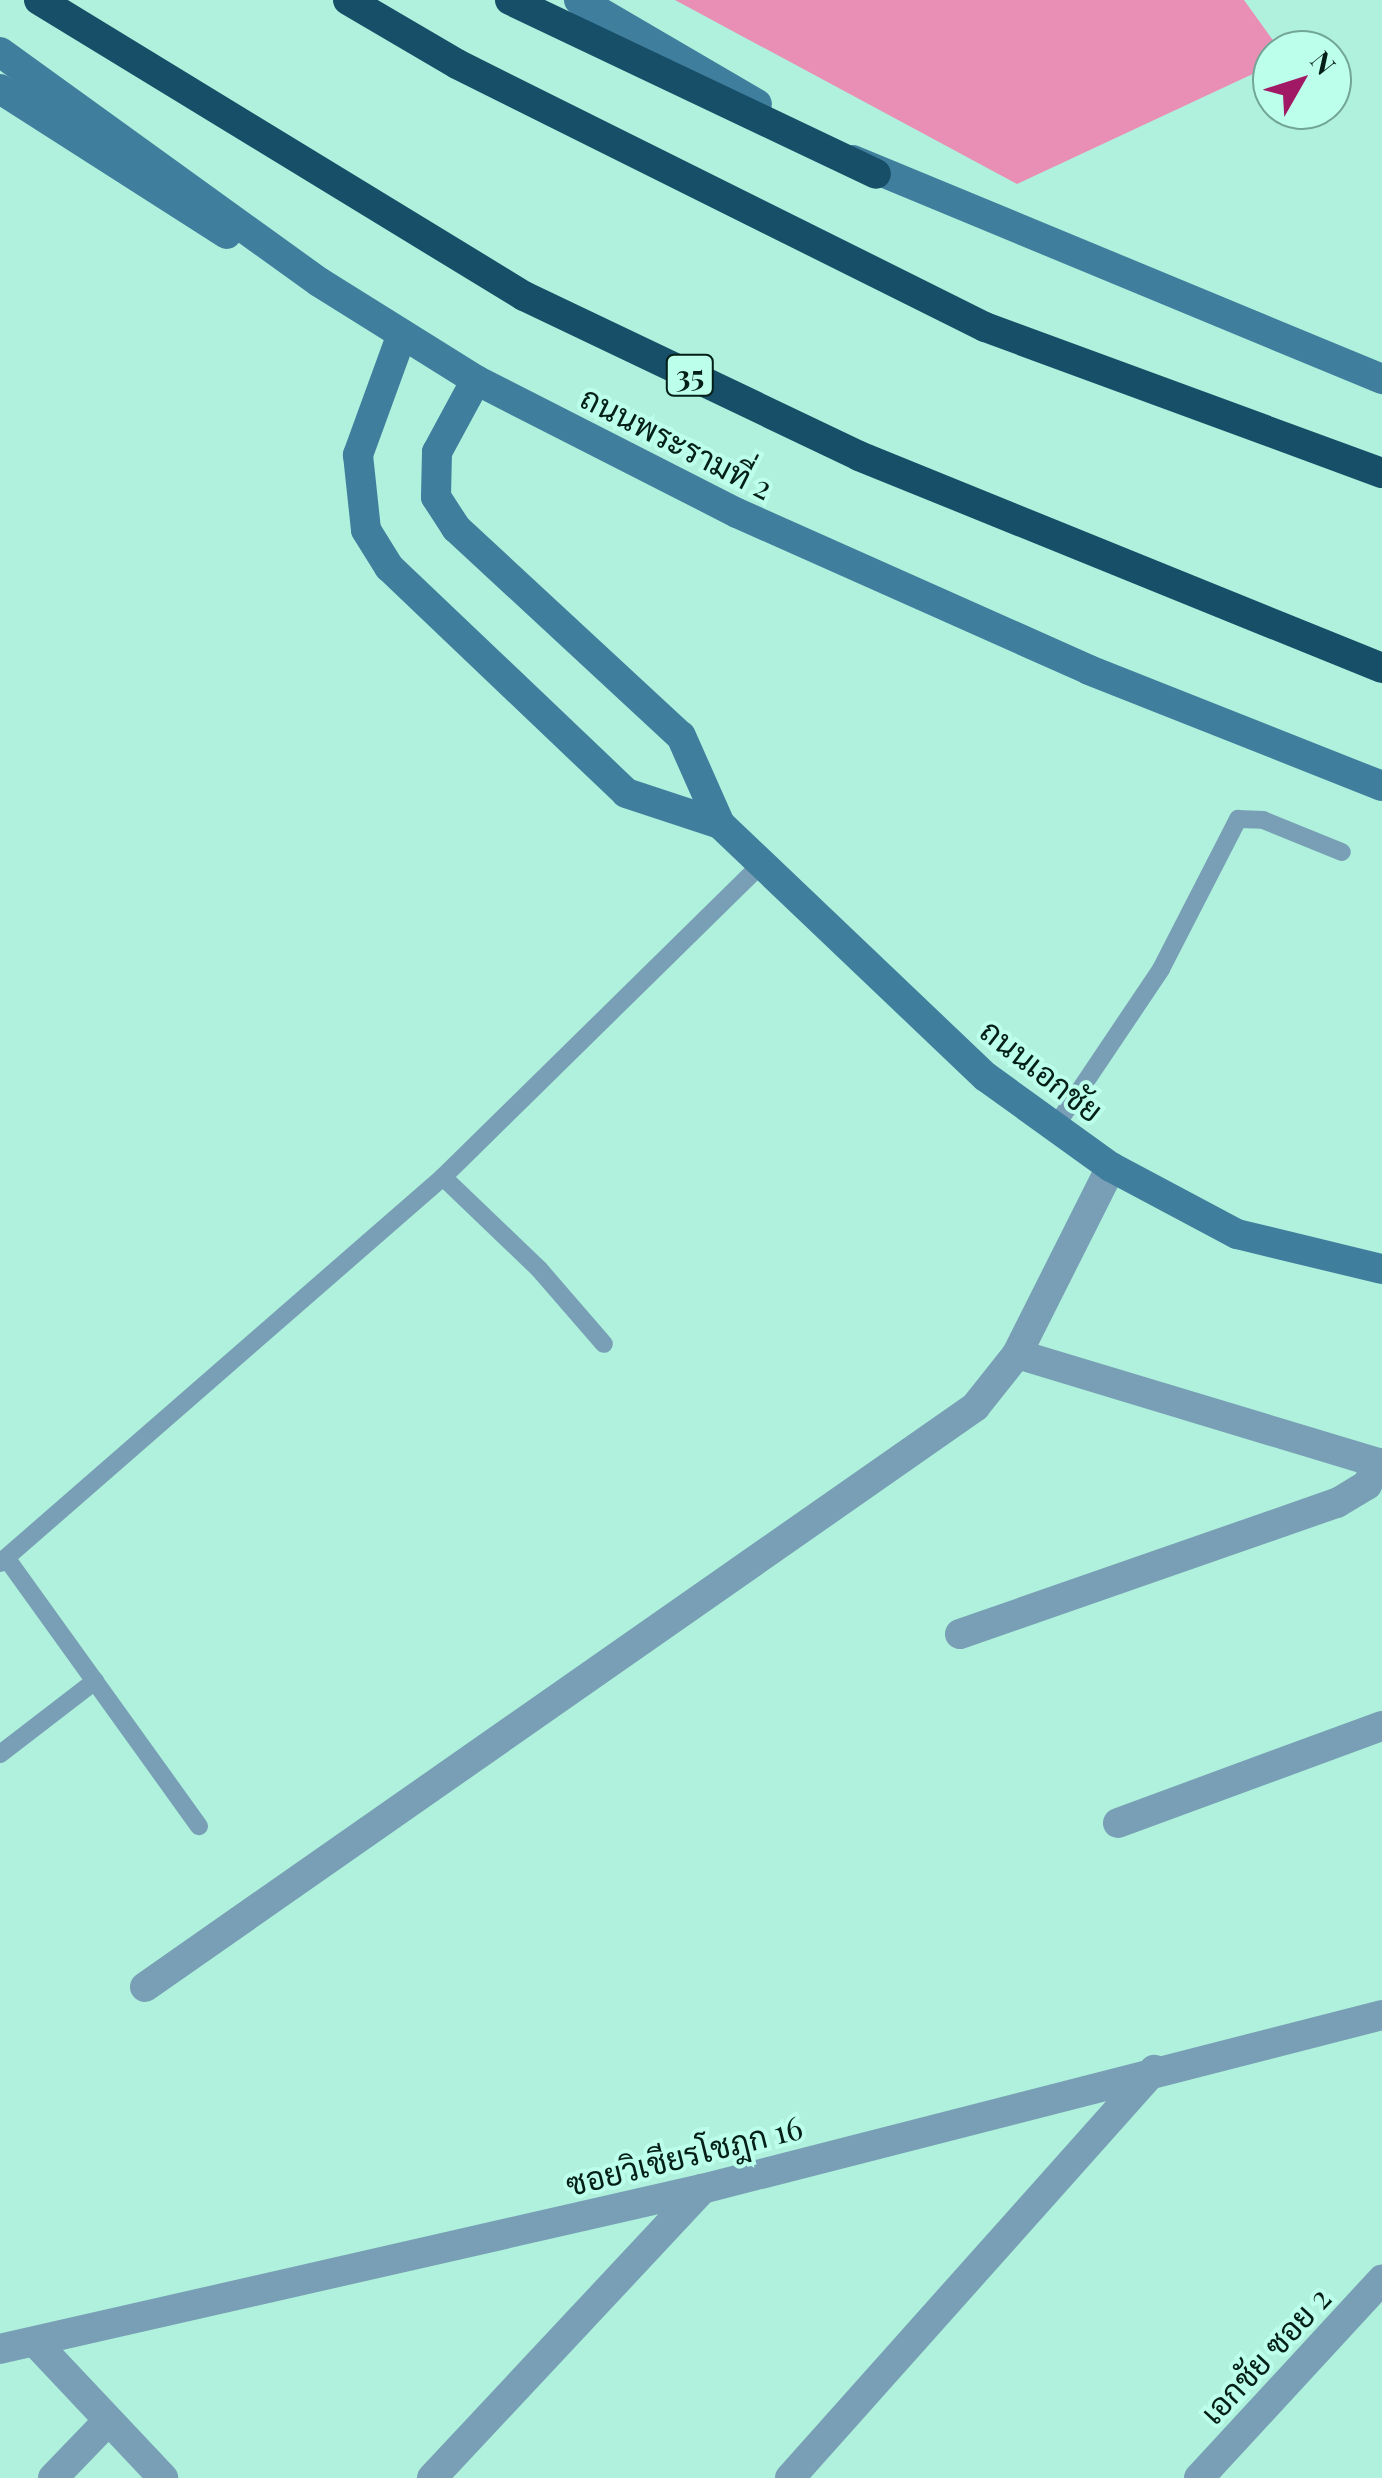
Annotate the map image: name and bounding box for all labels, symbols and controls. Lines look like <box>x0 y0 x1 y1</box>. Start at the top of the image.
north arrow <box>1252 30 1352 130</box>
text: N <box>1303 43 1345 82</box>
road number: 35 <box>665 350 715 400</box>
street label: ถนนพระรามที่ 2 <box>575 377 779 507</box>
street label: ถนนเอกชัย <box>973 1010 1111 1130</box>
street label: ซอยวิเชียรโชฎก 16 <box>562 2107 806 2203</box>
street label: เอกชัย ซอย 2 <box>1192 2279 1338 2431</box>

